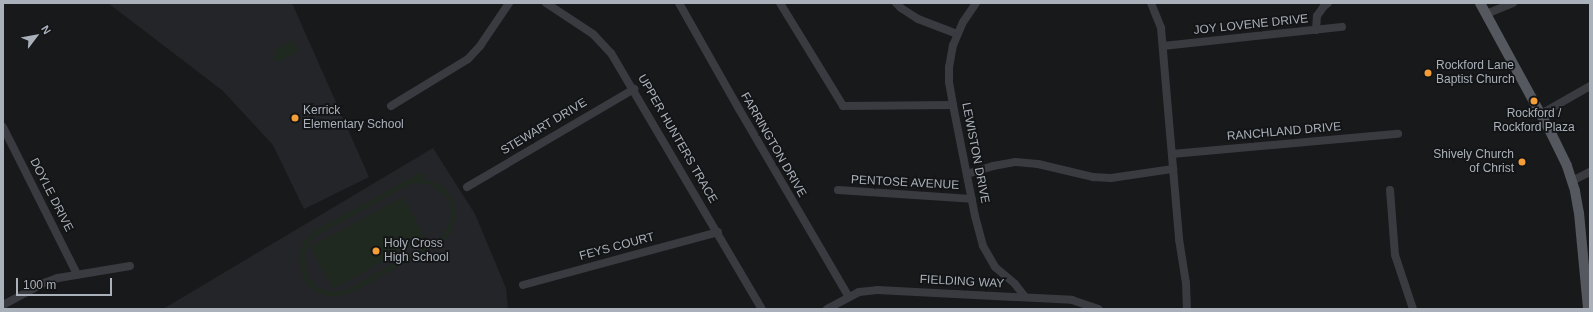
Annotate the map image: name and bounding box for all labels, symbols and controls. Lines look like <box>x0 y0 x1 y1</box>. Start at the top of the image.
street label: JOY LOVENE DRIVE <box>1193 12 1309 38</box>
north arrow <box>16 16 56 56</box>
text: N <box>39 23 53 36</box>
place label: Rockford Lane Baptist Church <box>1436 59 1515 87</box>
marker: Rockford Lane Baptist Church <box>1423 68 1433 78</box>
street label: UPPER HUNTERS TRACE <box>634 72 720 206</box>
street label: FARRINGTON DRIVE <box>737 90 809 200</box>
street label: STEWART DRIVE <box>498 96 590 158</box>
marker: Rockford / Rockford Plaza <box>1529 96 1539 106</box>
street label: LEWISTON DRIVE <box>958 101 992 205</box>
place label: Kerrick Elementary School <box>303 104 404 132</box>
place label: Rockford / Rockford Plaza <box>1493 107 1575 135</box>
marker: Kerrick Elementary School <box>290 113 300 123</box>
street label: RANCHLAND DRIVE <box>1226 120 1342 144</box>
place label: Shively Church of Christ <box>1433 148 1514 176</box>
street label: DOYLE DRIVE <box>26 156 76 234</box>
marker: Shively Church of Christ <box>1517 157 1527 167</box>
street label: PENTOSE AVENUE <box>850 173 960 193</box>
street label: FEYS COURT <box>578 230 656 264</box>
place label: Holy Cross High School <box>384 237 449 265</box>
marker: Holy Cross High School <box>371 246 381 256</box>
scale bar <box>18 270 114 296</box>
street label: FIELDING WAY <box>919 273 1005 291</box>
text: 100 m <box>23 278 56 292</box>

